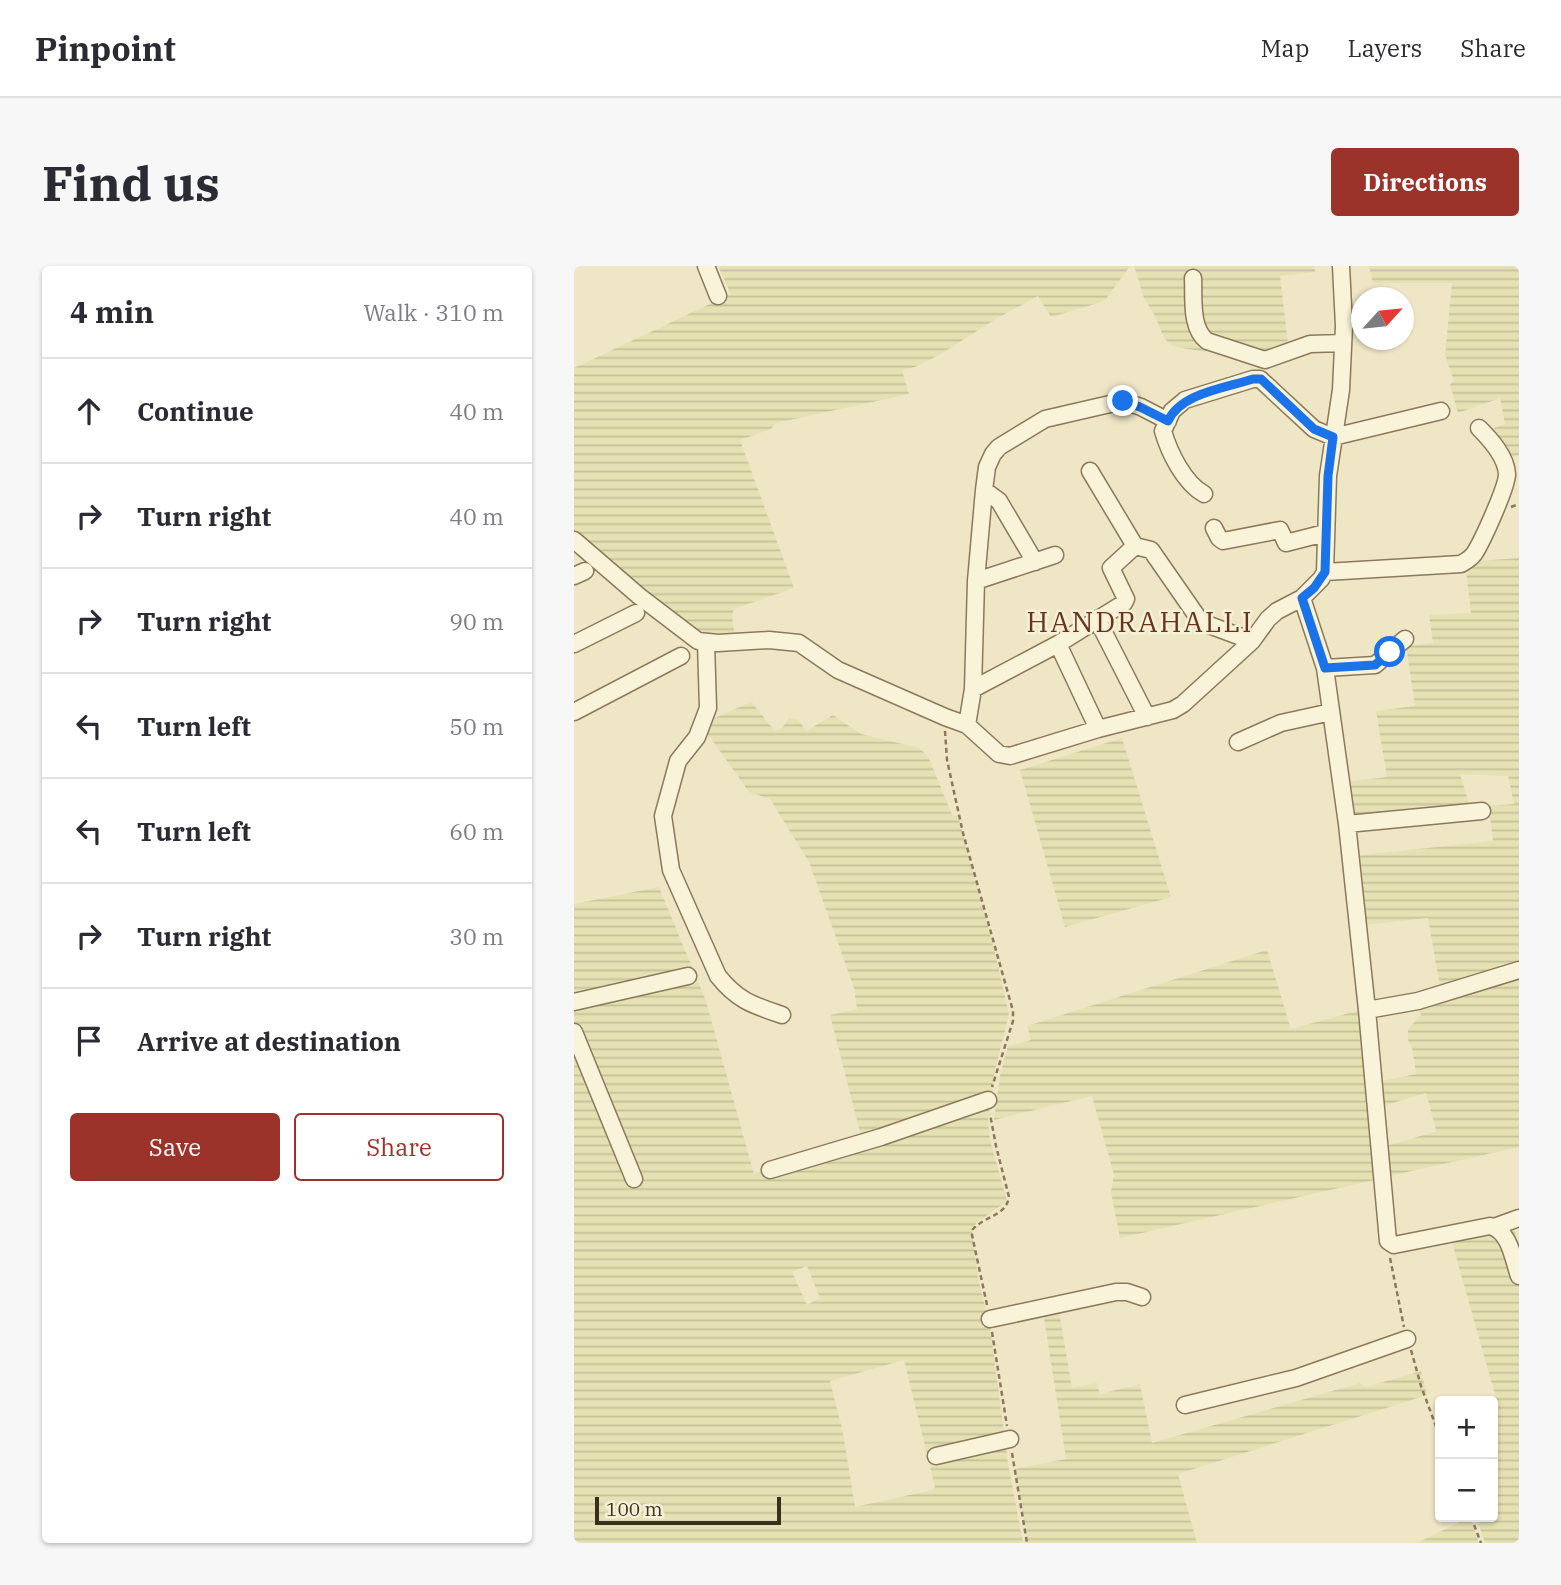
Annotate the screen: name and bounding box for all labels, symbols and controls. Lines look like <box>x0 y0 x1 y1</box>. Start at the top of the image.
text: Pinpoint <box>35 27 176 70</box>
text: Map <box>1261 32 1309 64</box>
text: Layers <box>1347 32 1422 64</box>
text: Share <box>1460 32 1526 64</box>
button: Directions <box>1331 148 1519 216</box>
text: Find us <box>42 151 220 214</box>
north arrow <box>1351 287 1414 350</box>
text: 4 min <box>70 292 154 331</box>
text: Walk · 310 m <box>363 297 504 327</box>
route end <box>1107 385 1138 416</box>
icon: ahead <box>70 392 108 430</box>
text: Continue <box>137 394 254 428</box>
text: 40 m <box>449 396 504 426</box>
icon: right <box>70 497 108 535</box>
text: Turn right <box>137 499 271 533</box>
text: 40 m <box>449 501 504 531</box>
icon: right <box>70 602 108 640</box>
district label: HANDRAHALLI <box>1026 603 1254 640</box>
text: Turn right <box>137 604 271 638</box>
text: 90 m <box>449 606 504 636</box>
route start <box>1374 636 1405 667</box>
icon: left <box>70 707 108 745</box>
text: Turn left <box>137 709 251 743</box>
text: 50 m <box>449 711 504 741</box>
icon: left <box>70 812 108 850</box>
text: Turn left <box>137 814 251 848</box>
text: 60 m <box>449 816 504 846</box>
icon: right <box>70 917 108 955</box>
text: Turn right <box>137 919 271 953</box>
text: 30 m <box>449 921 504 951</box>
icon: arrive <box>70 1022 108 1060</box>
text: Arrive at destination <box>137 1024 401 1058</box>
button: Save <box>70 1113 280 1181</box>
button: Share <box>294 1113 504 1181</box>
map controls <box>1435 1396 1498 1522</box>
button: + <box>1435 1396 1498 1459</box>
button: − <box>1435 1459 1498 1522</box>
scale bar <box>595 1494 780 1526</box>
text: 100 m <box>606 1497 663 1521</box>

